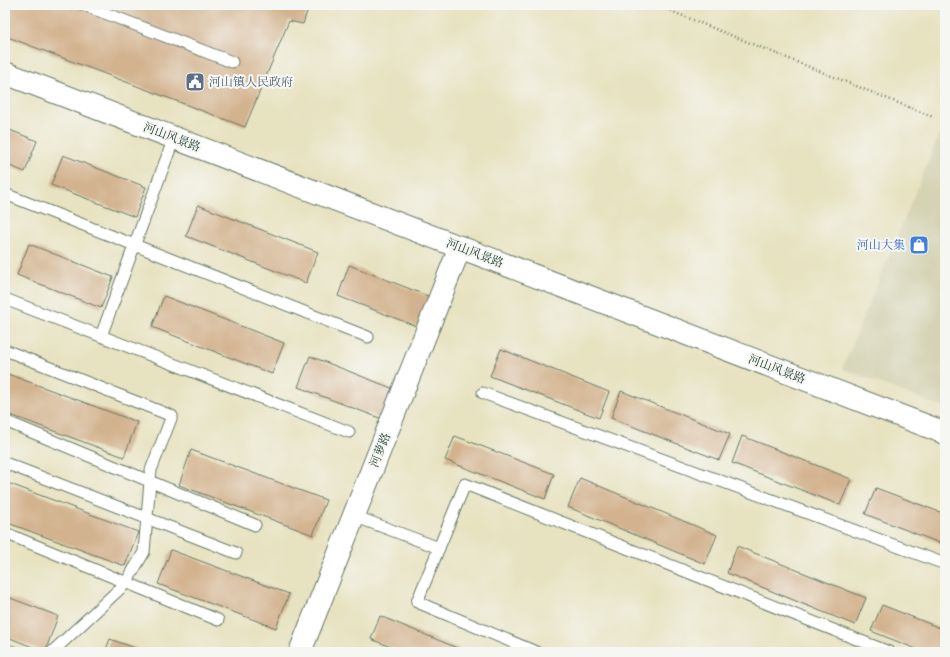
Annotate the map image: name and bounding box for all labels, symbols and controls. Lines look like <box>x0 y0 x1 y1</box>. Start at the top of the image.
public building icon: 河山镇人民政府 <box>184 71 206 93</box>
place label: 河山镇人民政府 <box>209 75 293 90</box>
street label: 河山风景路 <box>141 120 203 155</box>
shop icon: 河山大集 <box>908 234 930 256</box>
street label: 河山风景路 <box>444 236 506 271</box>
place label: 河山大集 <box>857 238 905 253</box>
street label: 河山风景路 <box>746 352 808 387</box>
street label: 河萝路 <box>367 431 394 470</box>

